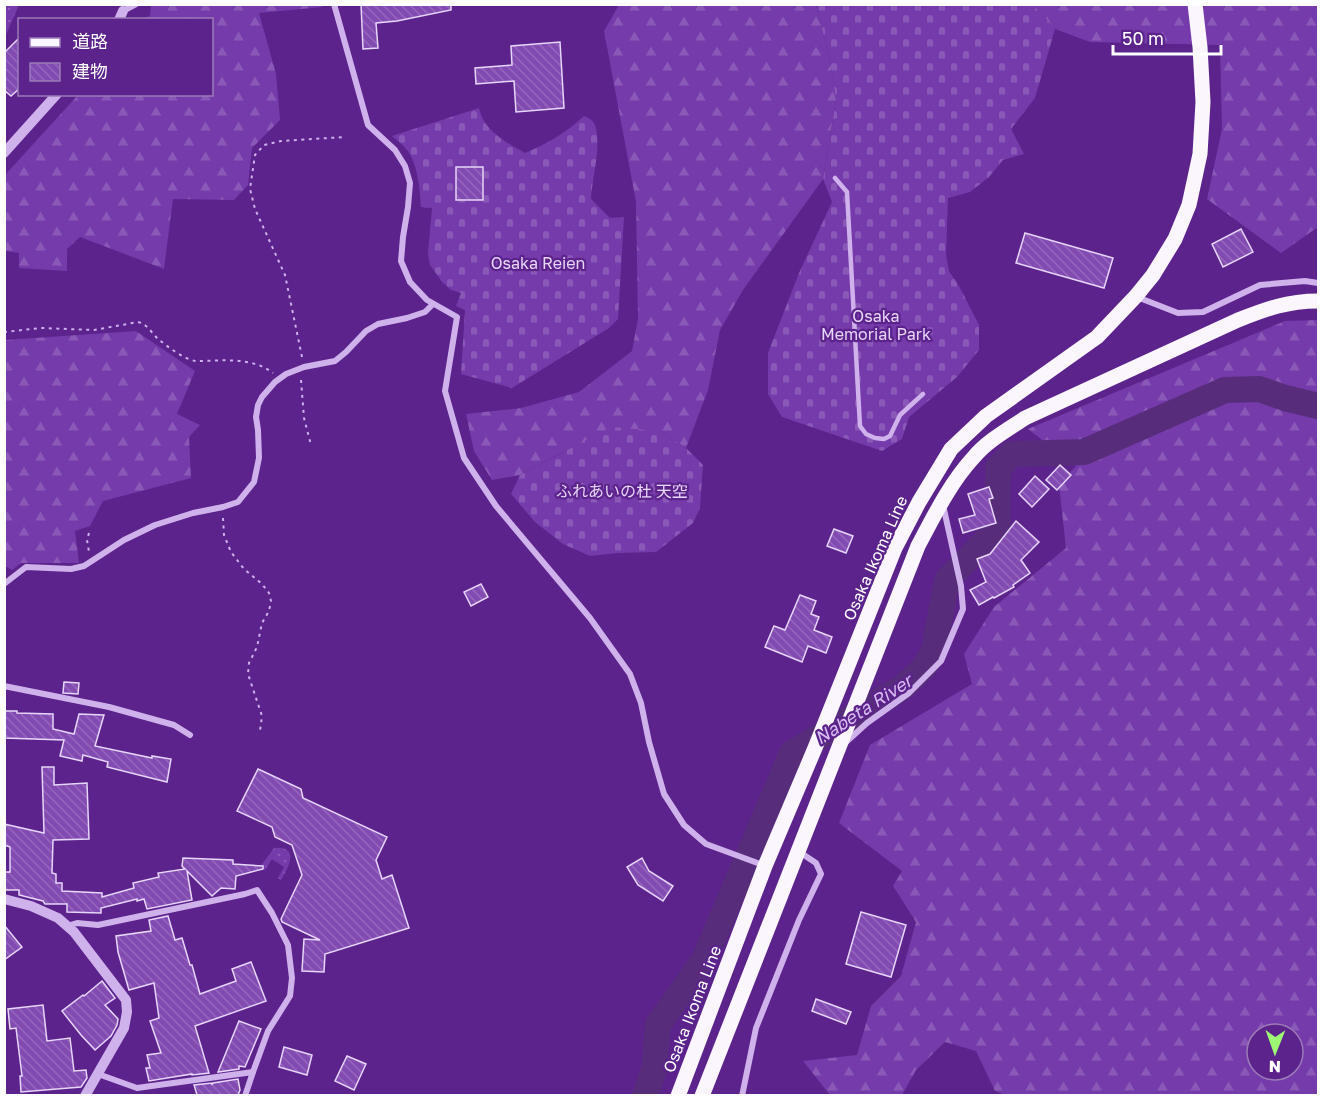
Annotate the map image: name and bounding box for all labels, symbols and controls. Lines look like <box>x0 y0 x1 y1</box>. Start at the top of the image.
legend <box>18 18 213 96</box>
scale bar <box>1113 18 1221 56</box>
text: 50 m <box>1122 27 1164 49</box>
text: 道路 <box>72 30 108 52</box>
text: 建物 <box>72 60 108 82</box>
park label: Osaka Reien <box>491 253 585 273</box>
park label: Osaka Memorial Park <box>821 306 931 344</box>
park label: ふれあいの杜 天空 <box>556 481 688 501</box>
street label: Osaka Ikoma Line <box>839 493 911 623</box>
water label: Nabeta River <box>810 668 918 749</box>
street label: Osaka Ikoma Line <box>659 943 725 1075</box>
north arrow <box>1245 1022 1305 1082</box>
text: N <box>1268 1057 1281 1077</box>

